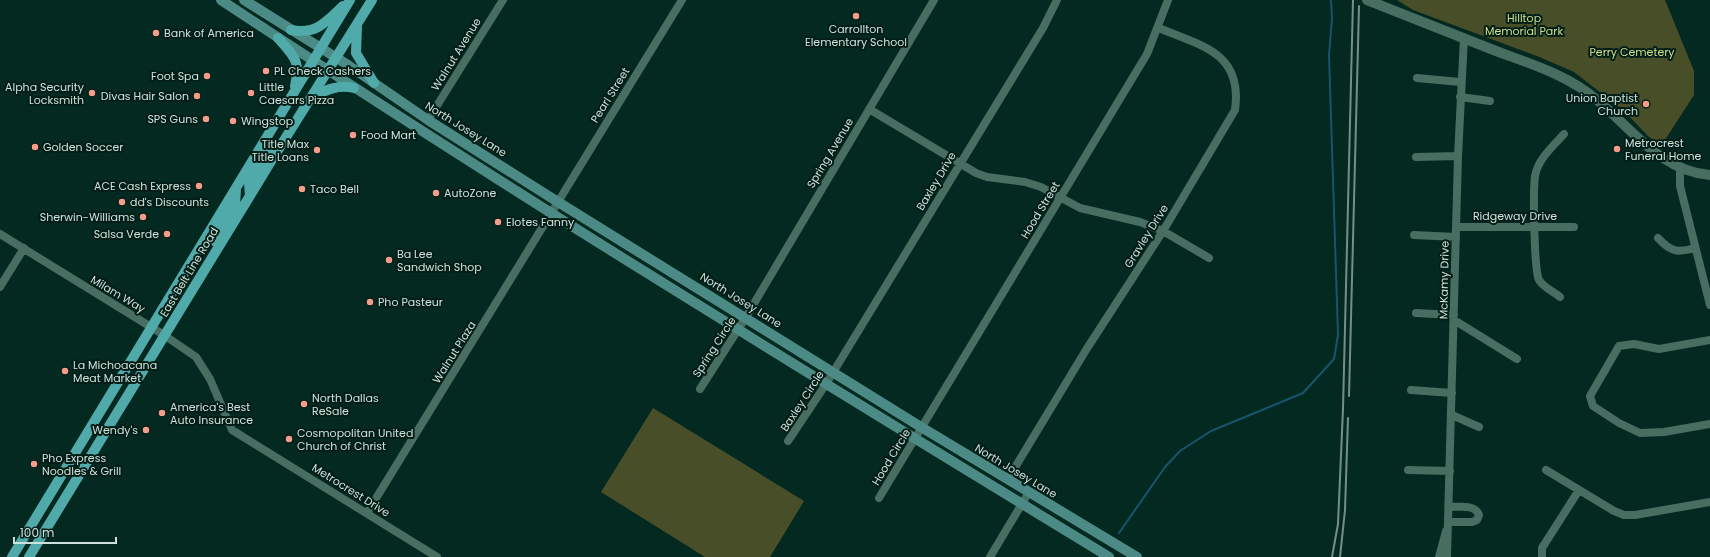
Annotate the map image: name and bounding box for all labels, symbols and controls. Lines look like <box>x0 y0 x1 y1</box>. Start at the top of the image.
park label: Hilltop Memorial Park <box>1485 10 1563 39</box>
marker: Carrollton Elementary School <box>851 11 861 21</box>
street label: Walnut Avenue <box>427 14 485 94</box>
place label: Carrollton Elementary School <box>805 21 907 50</box>
place label: Bank of America <box>164 25 254 41</box>
marker: Bank of America <box>151 28 161 38</box>
park label: Perry Cemetery <box>1589 44 1675 60</box>
place label: PL Check Cashers <box>274 63 371 79</box>
street label: Pearl Street <box>587 64 633 126</box>
marker: PL Check Cashers <box>261 66 271 76</box>
place label: Foot Spa <box>151 68 199 84</box>
marker: Foot Spa <box>202 71 212 81</box>
place label: Alpha Security Locksmith <box>5 79 85 108</box>
place label: Little Caesars Pizza <box>259 79 334 108</box>
marker: Alpha Security Locksmith <box>87 88 97 98</box>
place label: Divas Hair Salon <box>101 88 189 104</box>
marker: Little Caesars Pizza <box>246 88 256 98</box>
place label: Union Baptist Church <box>1566 90 1638 119</box>
marker: Divas Hair Salon <box>192 91 202 101</box>
street label: North Josey Lane <box>422 97 510 161</box>
marker: Union Baptist Church <box>1641 99 1651 109</box>
place label: SPS Guns <box>147 111 198 127</box>
place label: Wingstop <box>241 113 293 129</box>
marker: SPS Guns <box>201 114 211 124</box>
street label: Spring Avenue <box>803 115 857 191</box>
marker: Wingstop <box>228 116 238 126</box>
place label: Food Mart <box>361 127 416 143</box>
marker: Food Mart <box>348 130 358 140</box>
place label: Metrocrest Funeral Home <box>1625 135 1702 164</box>
place label: Title Max Title Loans <box>252 136 310 165</box>
place label: Golden Soccer <box>43 139 123 155</box>
marker: Golden Soccer <box>30 142 40 152</box>
marker: Metrocrest Funeral Home <box>1612 144 1622 154</box>
marker: Title Max Title Loans <box>312 145 322 155</box>
street label: Baxley Drive <box>912 149 960 213</box>
place label: ACE Cash Express <box>94 178 191 194</box>
street label: Hood Street <box>1017 178 1063 242</box>
marker: ACE Cash Express <box>194 181 204 191</box>
place label: Taco Bell <box>310 181 359 197</box>
marker: Taco Bell <box>297 184 307 194</box>
place label: AutoZone <box>444 185 497 201</box>
marker: AutoZone <box>431 188 441 198</box>
place label: dd's Discounts <box>130 194 209 210</box>
marker: dd's Discounts <box>117 197 127 207</box>
street label: Gravley Drive <box>1120 201 1172 271</box>
street label: Ridgeway Drive <box>1473 208 1557 224</box>
place label: Sherwin-Williams <box>40 209 135 225</box>
marker: Sherwin-Williams <box>138 212 148 222</box>
place label: Elotes Fanny <box>506 214 575 230</box>
marker: Elotes Fanny <box>493 217 503 227</box>
street label: East Belt Line Road <box>156 224 222 320</box>
place label: Salsa Verde <box>94 226 159 242</box>
marker: Salsa Verde <box>162 229 172 239</box>
street label: McKamy Drive <box>1435 241 1453 319</box>
place label: Ba Lee Sandwich Shop <box>397 246 482 275</box>
marker: Ba Lee Sandwich Shop <box>384 255 394 265</box>
street label: North Josey Lane <box>697 268 785 332</box>
street label: Milam Way <box>88 271 149 317</box>
place label: Pho Pasteur <box>378 294 443 310</box>
marker: Pho Pasteur <box>365 297 375 307</box>
street label: Spring Circle <box>688 313 740 381</box>
street label: Walnut Plaza <box>428 318 480 386</box>
place label: La Michoacana Meat Market <box>73 357 157 386</box>
marker: La Michoacana Meat Market <box>60 366 70 376</box>
street label: Baxley Circle <box>776 367 828 435</box>
place label: North Dallas ReSale <box>312 390 379 419</box>
place label: America's Best Auto Insurance <box>170 399 253 428</box>
marker: North Dallas ReSale <box>299 399 309 409</box>
marker: America's Best Auto Insurance <box>157 408 167 418</box>
place label: Wendy's <box>92 422 138 438</box>
marker: Wendy's <box>141 425 151 435</box>
place label: Cosmopolitan United Church of Christ <box>297 425 413 454</box>
street label: Hood Circle <box>868 425 914 488</box>
marker: Cosmopolitan United Church of Christ <box>284 434 294 444</box>
street label: North Josey Lane <box>972 440 1060 502</box>
place label: Pho Express Noodles & Grill <box>42 450 121 479</box>
marker: Pho Express Noodles & Grill <box>29 459 39 469</box>
street label: Metrocrest Drive <box>309 460 393 521</box>
scale bar <box>14 519 116 545</box>
text: 100 m <box>20 524 54 541</box>

